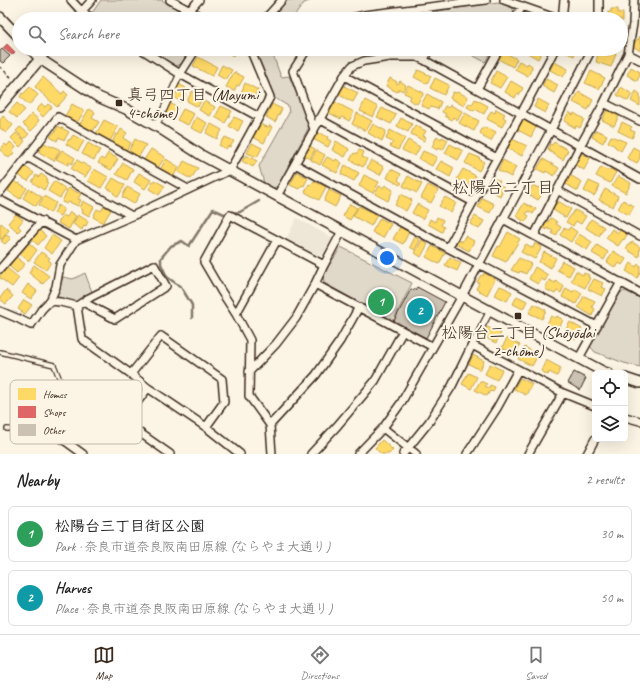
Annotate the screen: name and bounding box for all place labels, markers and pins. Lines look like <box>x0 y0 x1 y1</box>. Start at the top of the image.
place label: 真弓四丁目 (Mayumi 4-chōme) <box>127 85 261 123</box>
marker: 真弓四丁目 (Mayumi 4-chōme) <box>114 98 124 108</box>
pin: 1 <box>368 287 394 317</box>
pin: 2 <box>407 296 433 326</box>
marker: 松陽台二丁目 (Shōyōdai 2-chōme) <box>513 311 523 321</box>
place label: 松陽台二丁目 (Shōyōdai 2-chōme) <box>441 323 597 361</box>

